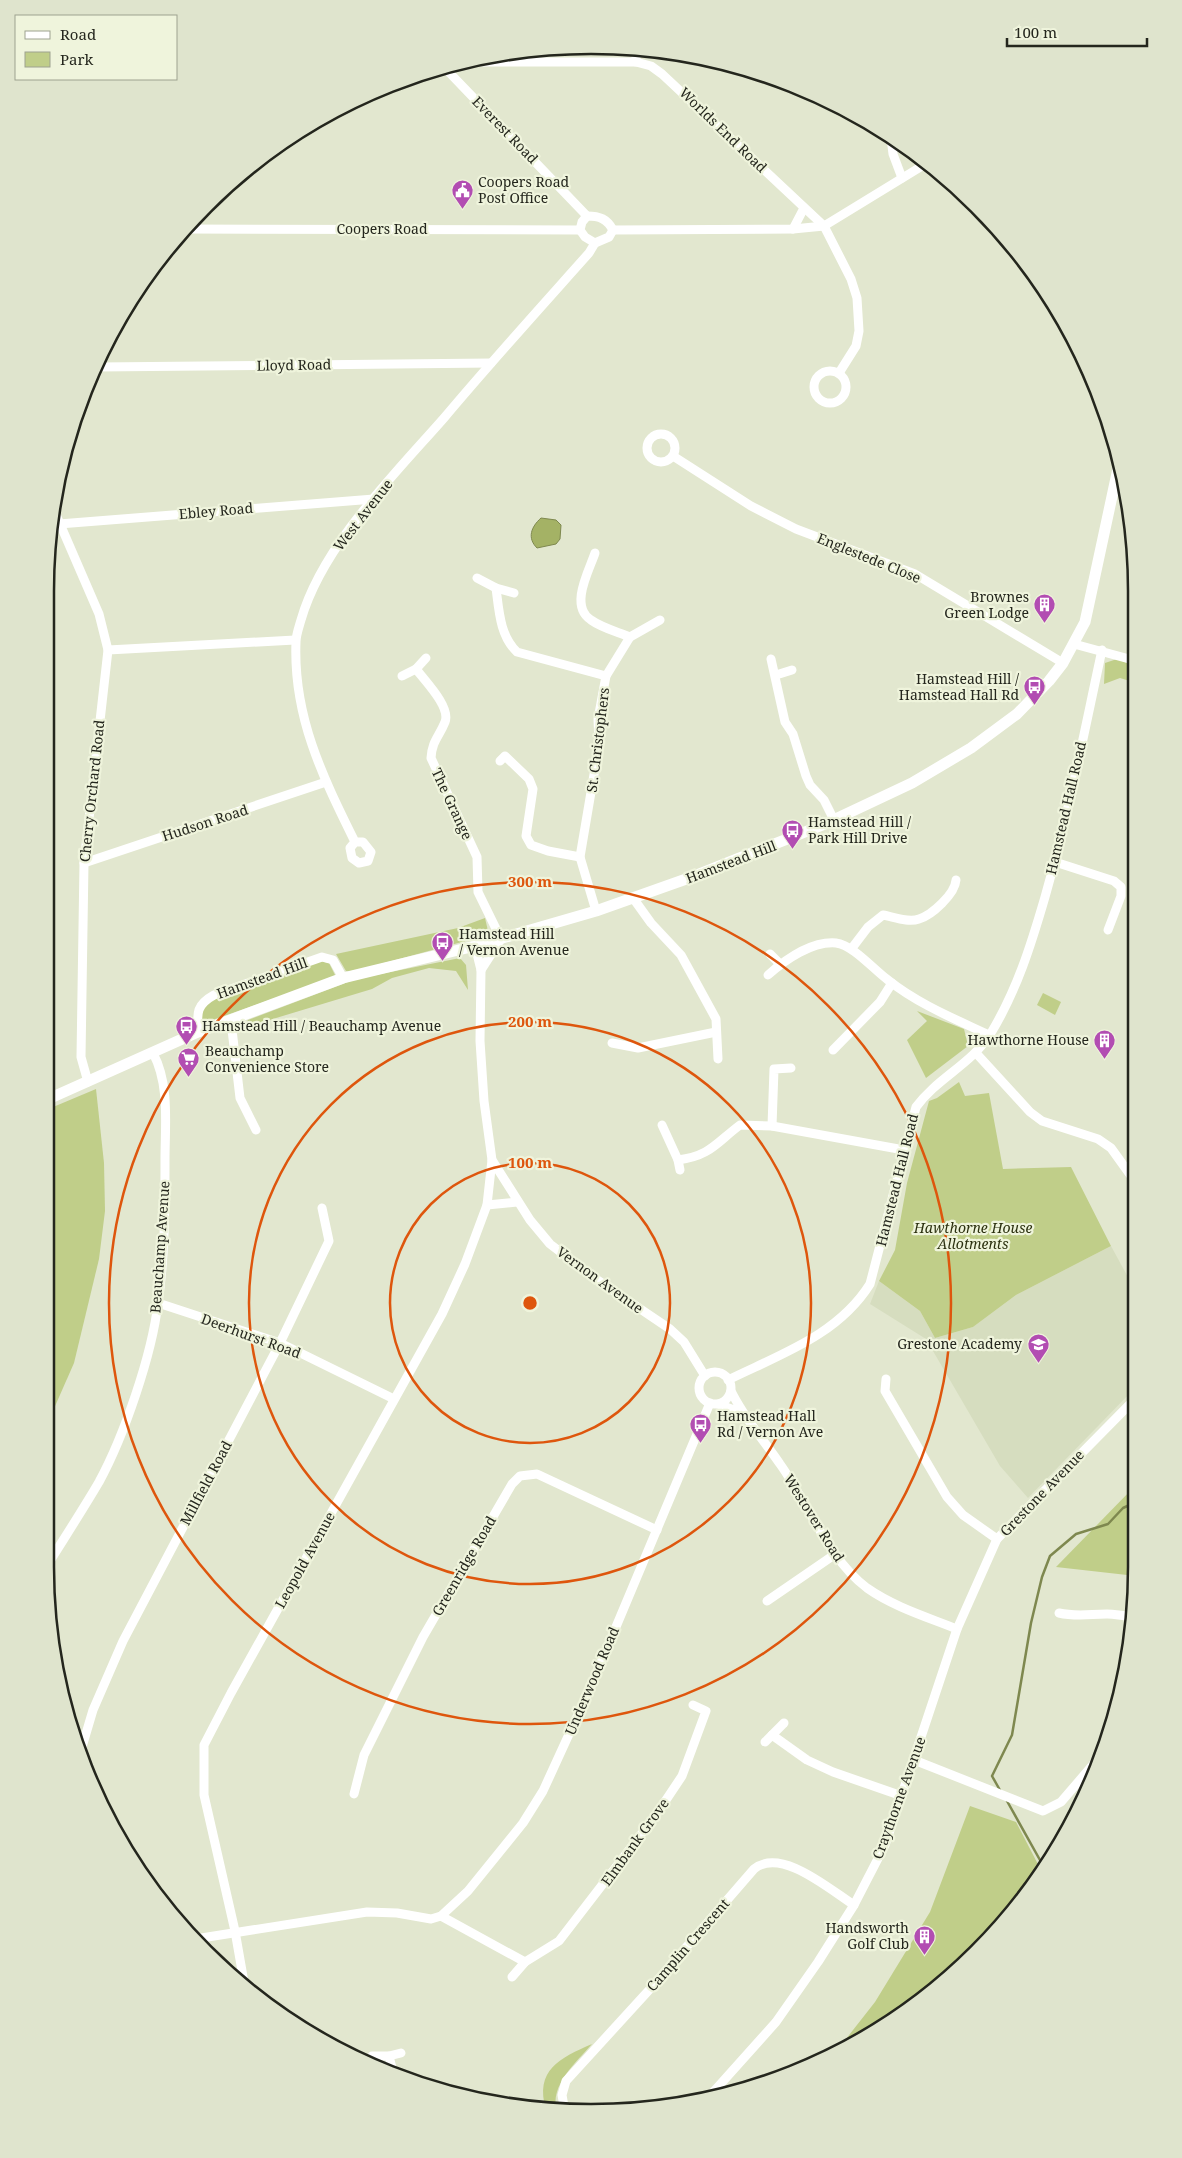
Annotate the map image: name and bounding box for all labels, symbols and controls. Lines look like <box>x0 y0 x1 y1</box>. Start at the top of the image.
legend <box>15 15 178 80</box>
scale bar <box>1007 15 1147 47</box>
text: 100 m <box>1014 22 1057 42</box>
text: Road <box>60 24 96 44</box>
text: Park <box>60 49 94 69</box>
street label: Worlds End Road <box>675 83 772 177</box>
street label: Everest Road <box>468 92 543 168</box>
place label: Coopers Road Post Office <box>478 172 570 207</box>
public building icon: Coopers Road Post Office <box>450 178 474 209</box>
street label: Coopers Road <box>336 219 428 238</box>
street label: Lloyd Road <box>256 354 332 375</box>
street label: West Avenue <box>329 475 397 555</box>
street label: Ebley Road <box>178 498 254 523</box>
street label: Englestede Close <box>814 528 924 587</box>
place label: Brownes Green Lodge <box>944 587 1029 622</box>
building icon: Brownes Green Lodge <box>1033 593 1057 624</box>
place label: Hamstead Hill / Hamstead Hall Rd <box>899 669 1020 704</box>
bus stop icon: Hamstead Hill / Hamstead Hall Rd <box>1023 675 1047 706</box>
street label: St. Christophers <box>582 686 613 793</box>
street label: Cherry Orchard Road <box>75 718 108 863</box>
street label: Hamstead Hall Road <box>1041 739 1090 876</box>
street label: The Grange <box>428 765 477 843</box>
street label: Hudson Road <box>159 800 251 845</box>
place label: Hamstead Hill / Park Hill Drive <box>808 812 912 847</box>
bus stop icon: Hamstead Hill / Park Hill Drive <box>780 818 804 849</box>
street label: Hamstead Hill <box>683 835 779 887</box>
text: 300 m <box>508 871 552 891</box>
place label: Hamstead Hill / Vernon Avenue <box>459 924 569 959</box>
bus stop icon: Hamstead Hill / Vernon Avenue <box>431 930 455 961</box>
street label: Hamstead Hill <box>214 952 310 1003</box>
text: 200 m <box>508 1011 552 1031</box>
bus stop icon: Hamstead Hill / Beauchamp Avenue <box>174 1014 198 1045</box>
place label: Hamstead Hill / Beauchamp Avenue <box>202 1016 441 1035</box>
building icon: Hawthorne House <box>1093 1028 1117 1059</box>
place label: Hawthorne House <box>967 1030 1089 1049</box>
place label: Beauchamp Convenience Store <box>205 1041 329 1076</box>
supermarket icon: Beauchamp Convenience Store <box>177 1047 201 1078</box>
street label: Hamstead Hall Road <box>871 1111 922 1248</box>
text: 100 m <box>508 1152 552 1172</box>
street label: Beauchamp Avenue <box>145 1180 174 1314</box>
park label: Hawthorne House Allotments <box>913 1218 1032 1253</box>
street label: Vernon Avenue <box>553 1242 647 1317</box>
centre of rings <box>521 1294 539 1312</box>
street label: Deerhurst Road <box>199 1309 304 1363</box>
school or university icon: Grestone Academy <box>1026 1332 1050 1363</box>
place label: Grestone Academy <box>897 1334 1022 1353</box>
place label: Hamstead Hall Rd / Vernon Ave <box>717 1406 823 1441</box>
bus stop icon: Hamstead Hall Rd / Vernon Ave <box>689 1412 713 1443</box>
street label: Millfield Road <box>175 1437 236 1528</box>
street label: Grestone Avenue <box>995 1445 1088 1540</box>
street label: Westover Road <box>780 1470 849 1566</box>
street label: Leopold Avenue <box>270 1508 339 1611</box>
street label: Greenridge Road <box>427 1512 500 1619</box>
street label: Underwood Road <box>560 1623 623 1738</box>
street label: Craythorne Avenue <box>868 1734 930 1862</box>
street label: Elmbank Grove <box>596 1794 673 1889</box>
street label: Camplin Crescent <box>642 1894 733 1995</box>
place label: Handsworth Golf Club <box>826 1918 909 1953</box>
building icon: Handsworth Golf Club <box>913 1924 937 1955</box>

